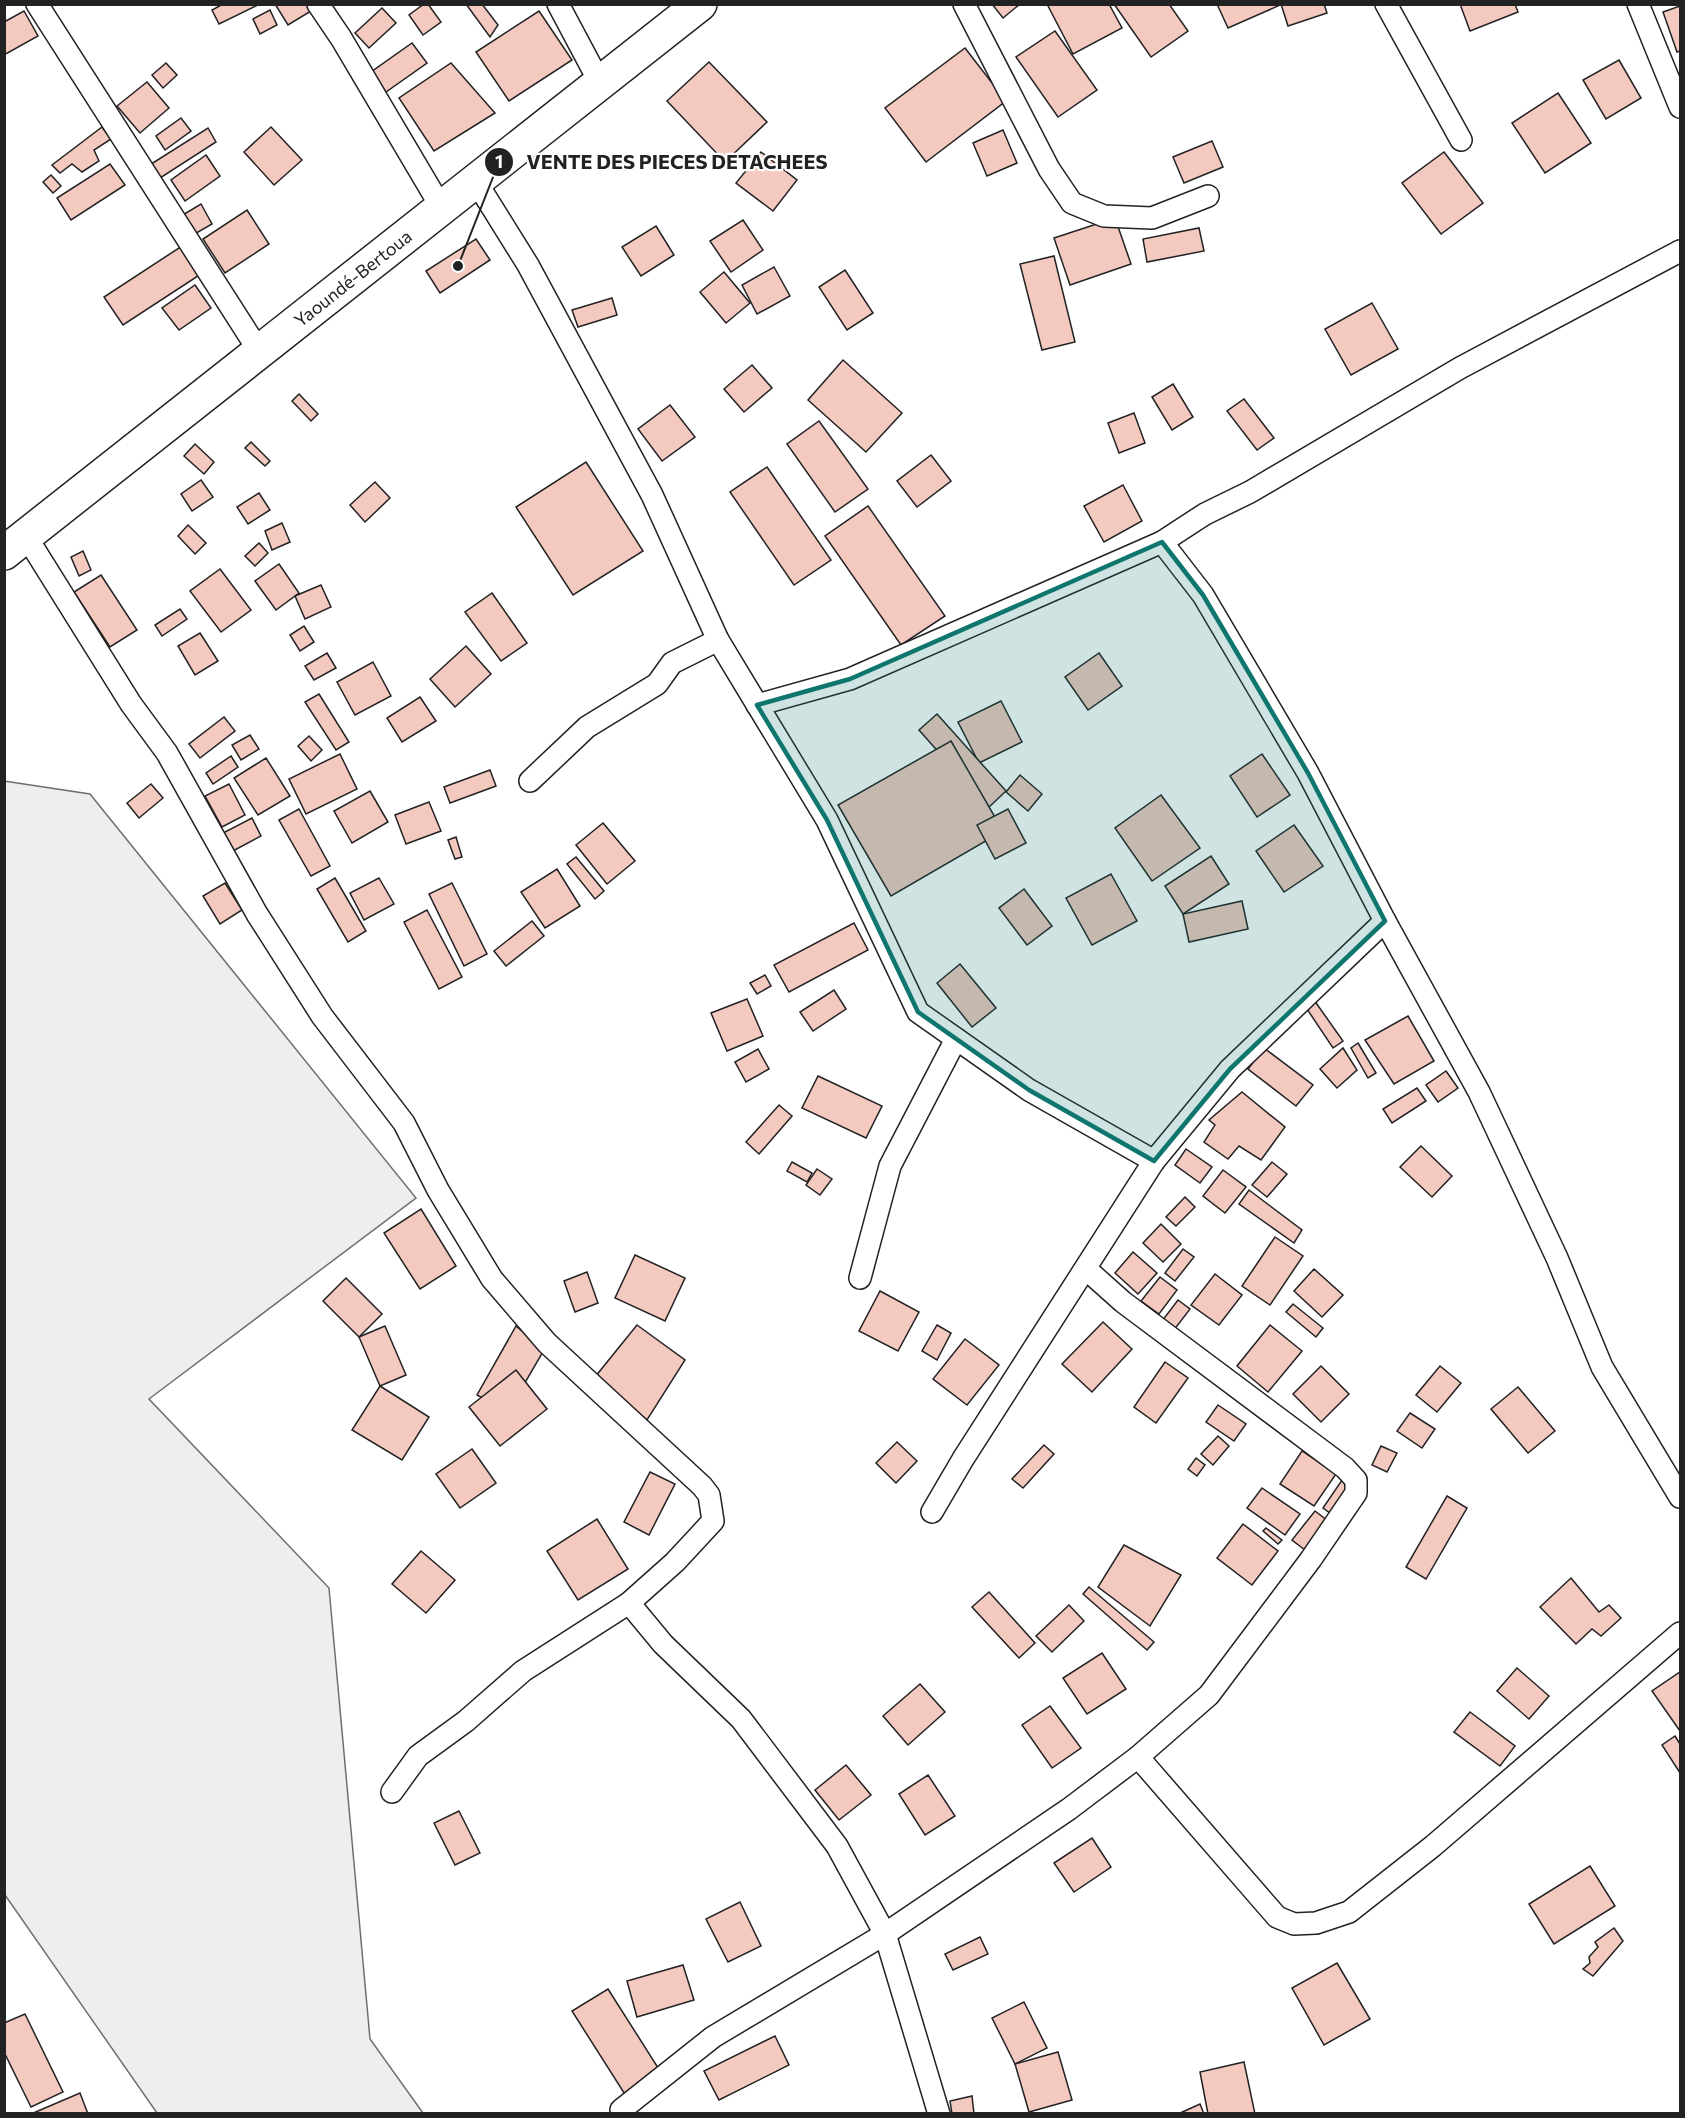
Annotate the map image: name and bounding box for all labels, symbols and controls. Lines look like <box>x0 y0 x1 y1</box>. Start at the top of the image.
callout: VENTE DES PIECES DETACHEES <box>484 143 839 181</box>
text: VENTE DES PIECES DETACHEES <box>527 149 828 173</box>
text: 1 <box>495 150 503 172</box>
street label: Yaoundé-Bertoua <box>289 225 416 331</box>

